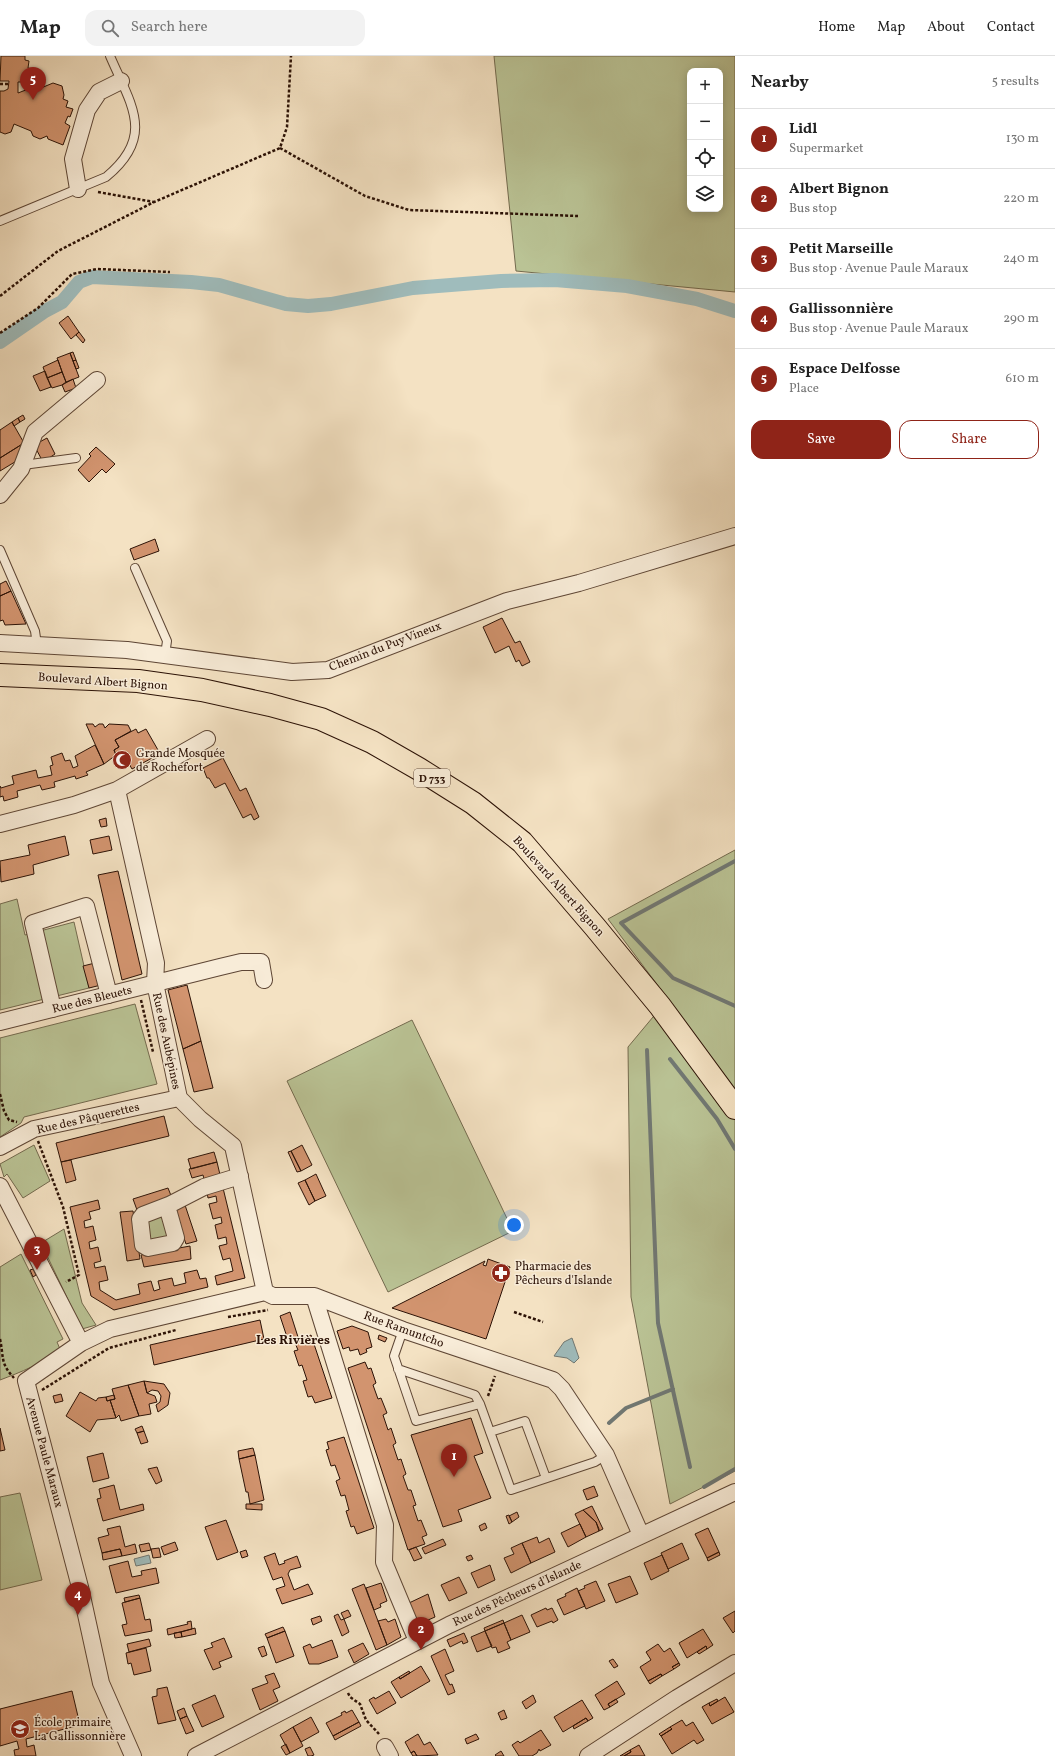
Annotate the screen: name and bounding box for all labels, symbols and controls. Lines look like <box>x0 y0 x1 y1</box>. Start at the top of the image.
search box <box>85 10 365 46</box>
text: Map <box>20 15 61 41</box>
icon: search <box>99 17 121 39</box>
text: Search here <box>131 17 208 38</box>
text: Home <box>818 18 855 37</box>
text: Map <box>877 18 905 37</box>
text: About <box>927 18 965 37</box>
text: Contact <box>987 18 1035 37</box>
pin: 5 <box>20 67 46 100</box>
map controls <box>687 68 723 212</box>
button: + <box>687 68 723 104</box>
text: Nearby <box>751 71 809 94</box>
text: 5 results <box>992 73 1039 91</box>
button: − <box>687 104 723 140</box>
text: Lidl <box>789 119 817 140</box>
text: 1 <box>761 130 767 148</box>
text: 130 m <box>1006 130 1039 148</box>
button: locate <box>687 140 723 176</box>
text: Supermarket <box>789 140 864 158</box>
button: layers <box>687 176 723 212</box>
text: Albert Bignon <box>789 179 889 200</box>
text: 2 <box>761 190 767 208</box>
text: 220 m <box>1003 190 1039 208</box>
text: Bus stop <box>789 200 837 218</box>
text: Petit Marseille <box>789 239 893 260</box>
text: 3 <box>761 250 767 268</box>
text: 240 m <box>1003 250 1039 268</box>
text: Bus stop · Avenue Paule Maraux <box>789 260 968 278</box>
text: Gallissonnière <box>789 299 893 320</box>
text: 4 <box>760 310 768 328</box>
text: 290 m <box>1003 310 1039 328</box>
text: Bus stop · Avenue Paule Maraux <box>789 320 968 338</box>
text: Espace Delfosse <box>789 359 900 380</box>
text: 5 <box>761 370 767 388</box>
text: 610 m <box>1005 370 1039 388</box>
text: Place <box>789 380 819 398</box>
button: Save <box>751 420 891 459</box>
button: Share <box>899 420 1039 459</box>
street label: Chemin du Puy Vineux <box>327 618 444 676</box>
street label: Boulevard Albert Bignon <box>37 669 168 695</box>
place label: Grande Mosquée de Rochefort <box>136 746 225 776</box>
mosque icon: Grande Mosquée de Rochefort <box>111 749 133 771</box>
road number: D 733 <box>414 769 450 787</box>
street label: Boulevard Albert Bignon <box>509 833 608 940</box>
street label: Rue des Bleuets <box>51 982 134 1018</box>
street label: Rue des Aubépines <box>148 991 184 1091</box>
street label: Rue des Pâquerettes <box>35 1099 141 1139</box>
your location <box>504 1215 524 1235</box>
pin: 3 <box>24 1237 50 1270</box>
place label: Pharmacie des Pêcheurs d'Islande <box>515 1259 613 1289</box>
pharmacy icon: Pharmacie des Pêcheurs d'Islande <box>490 1262 512 1284</box>
street label: Rue Ramuntcho <box>361 1308 446 1352</box>
district label: Les Rivières <box>256 1332 330 1350</box>
street label: Avenue Paule Maraux <box>22 1395 67 1509</box>
pin: 1 <box>441 1444 467 1477</box>
street label: Rue des Pêcheurs d'Islande <box>450 1557 585 1631</box>
pin: 4 <box>65 1582 91 1615</box>
pin: 2 <box>408 1617 434 1650</box>
place label: École primaire La Gallissonnière <box>34 1714 126 1745</box>
school or university icon: École primaire La Gallissonnière <box>9 1718 31 1740</box>

